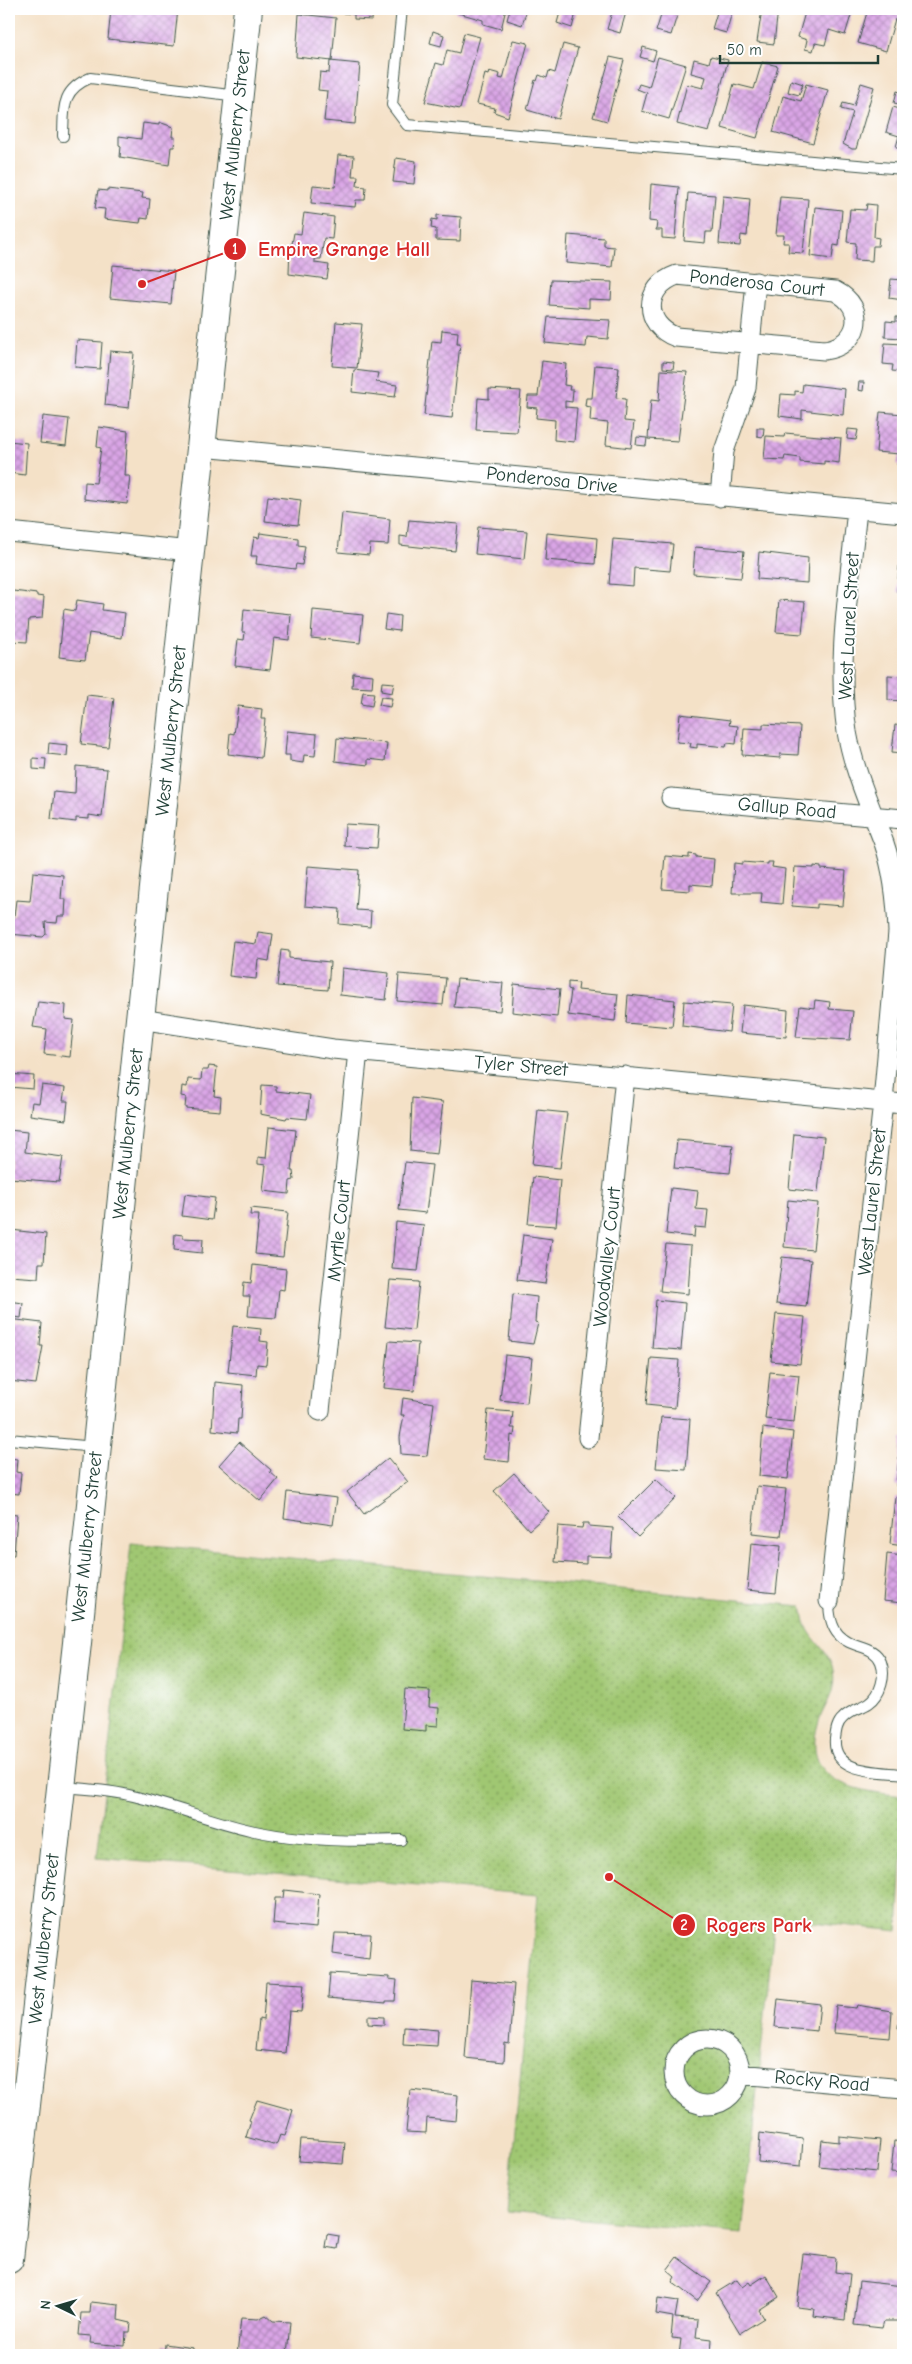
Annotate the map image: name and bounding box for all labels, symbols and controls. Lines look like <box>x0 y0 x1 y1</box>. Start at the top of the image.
scale bar <box>720 32 877 64</box>
text: 50 m <box>727 41 762 59</box>
street label: West Mulberry Street <box>215 48 255 221</box>
callout: Empire Grange Hall <box>223 232 440 267</box>
text: Empire Grange Hall <box>258 238 430 261</box>
text: 1 <box>232 240 238 258</box>
street label: Ponderosa Court <box>688 265 826 301</box>
street label: Ponderosa Drive <box>485 462 619 498</box>
street label: West Laurel Street <box>834 551 864 700</box>
street label: West Mulberry Street <box>151 644 191 817</box>
street label: Gallup Road <box>737 793 837 823</box>
street label: West Mulberry Street <box>108 1047 148 1220</box>
street label: Tyler Street <box>473 1051 569 1081</box>
street label: West Laurel Street <box>853 1127 891 1277</box>
street label: Myrtle Court <box>323 1179 355 1283</box>
street label: Woodvalley Court <box>589 1186 625 1328</box>
street label: West Mulberry Street <box>67 1450 107 1623</box>
street label: West Mulberry Street <box>24 1852 64 2025</box>
callout: Rogers Park <box>671 1907 822 1942</box>
text: Rogers Park <box>706 1914 812 1937</box>
text: 2 <box>680 1916 688 1934</box>
street label: Rocky Road <box>774 2066 870 2096</box>
north arrow <box>32 2282 82 2332</box>
text: N <box>37 2300 54 2310</box>

